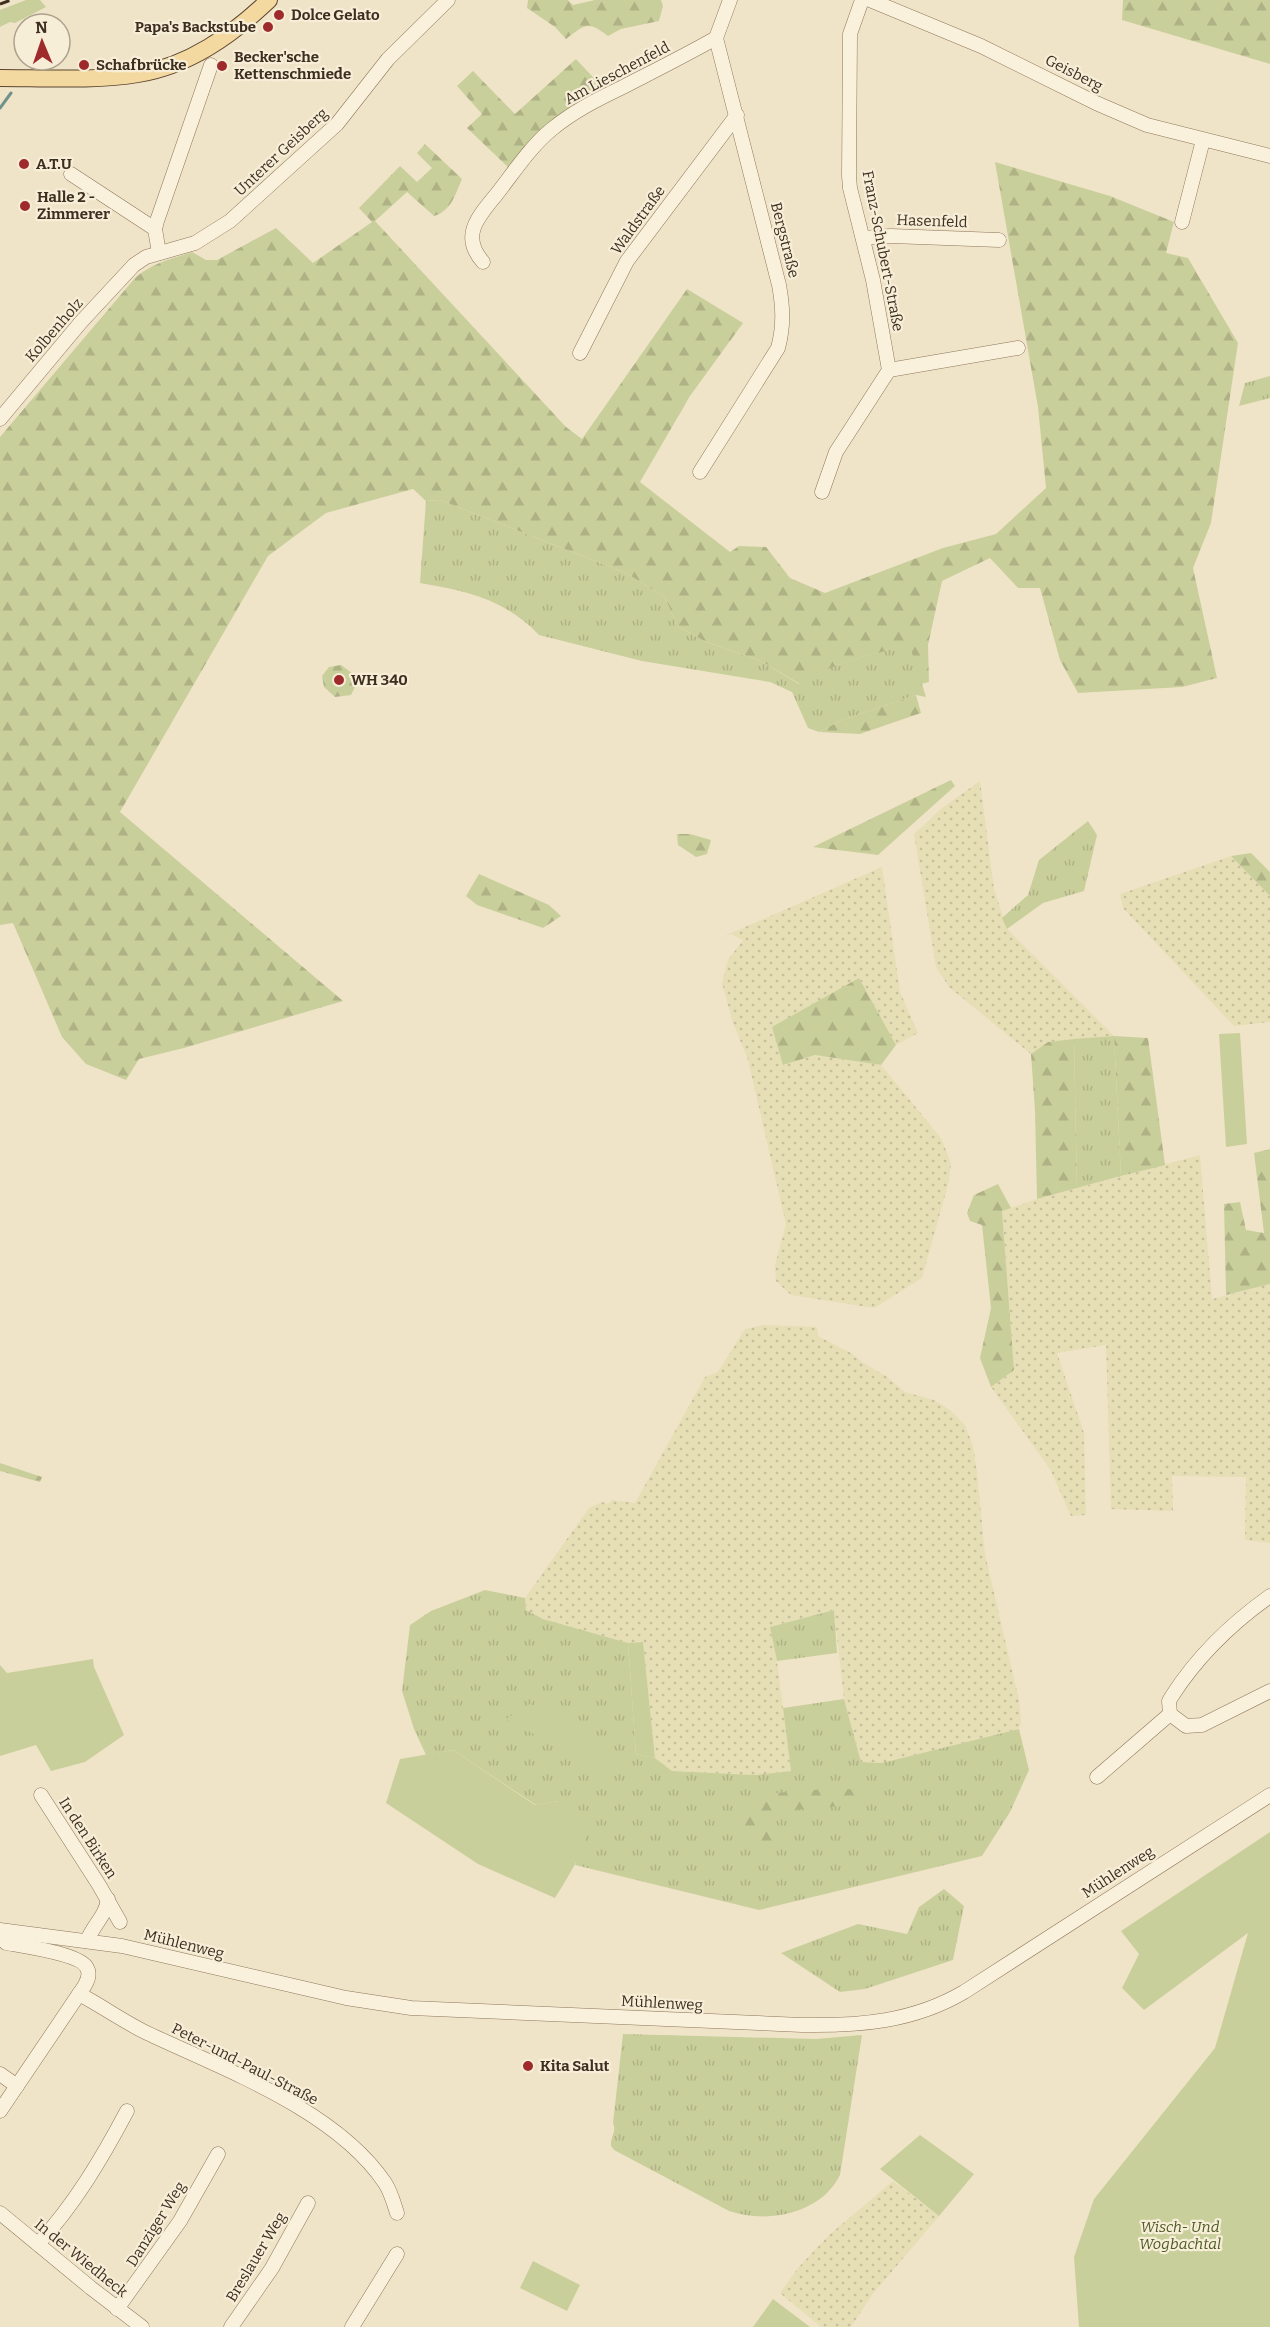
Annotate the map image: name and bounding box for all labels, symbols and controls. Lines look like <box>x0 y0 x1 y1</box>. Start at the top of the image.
place label: Dolce Gelato <box>291 6 380 24</box>
marker: Dolce Gelato <box>272 8 286 22</box>
north arrow <box>12 12 72 72</box>
text: N <box>35 18 48 37</box>
place label: Papa's Backstube <box>135 18 256 36</box>
marker: Papa's Backstube <box>261 20 275 34</box>
street label: Am Lieschenfeld <box>561 38 673 108</box>
place label: Becker'sche Kettenschmiede <box>234 48 351 83</box>
street label: Geisberg <box>1042 51 1106 95</box>
place label: Schafbrücke <box>96 56 187 74</box>
marker: Schafbrücke <box>77 58 91 72</box>
marker: Becker'sche Kettenschmiede <box>215 59 229 73</box>
street label: Unterer Geisberg <box>231 104 331 200</box>
place label: A.T.U <box>36 155 72 173</box>
marker: A.T.U <box>17 157 31 171</box>
street label: Franz-Schubert-Straße <box>859 169 907 333</box>
street label: Waldstraße <box>607 182 669 258</box>
place label: Halle 2 - Zimmerer <box>37 188 110 223</box>
marker: Halle 2 - Zimmerer <box>18 199 32 213</box>
street label: Bergstraße <box>767 200 803 280</box>
street label: Hasenfeld <box>896 211 968 231</box>
street label: Kolbenholz <box>21 294 87 366</box>
place label: WH 340 <box>351 671 408 689</box>
marker: WH 340 <box>332 673 346 687</box>
street label: In den Birken <box>55 1794 121 1882</box>
street label: Mühlenweg <box>1079 1842 1157 1902</box>
street label: Mühlenweg <box>142 1925 226 1963</box>
street label: Mühlenweg <box>621 1992 703 2014</box>
street label: Peter-und-Paul-Straße <box>169 2019 321 2109</box>
place label: Kita Salut <box>540 2057 610 2075</box>
marker: Kita Salut <box>521 2059 535 2073</box>
street label: Danziger Weg <box>123 2178 189 2270</box>
street label: Breslauer Weg <box>222 2209 290 2305</box>
street label: In der Wiedheck <box>31 2215 131 2301</box>
park label: Wisch- Und Wogbachtal <box>1139 2218 1221 2253</box>

